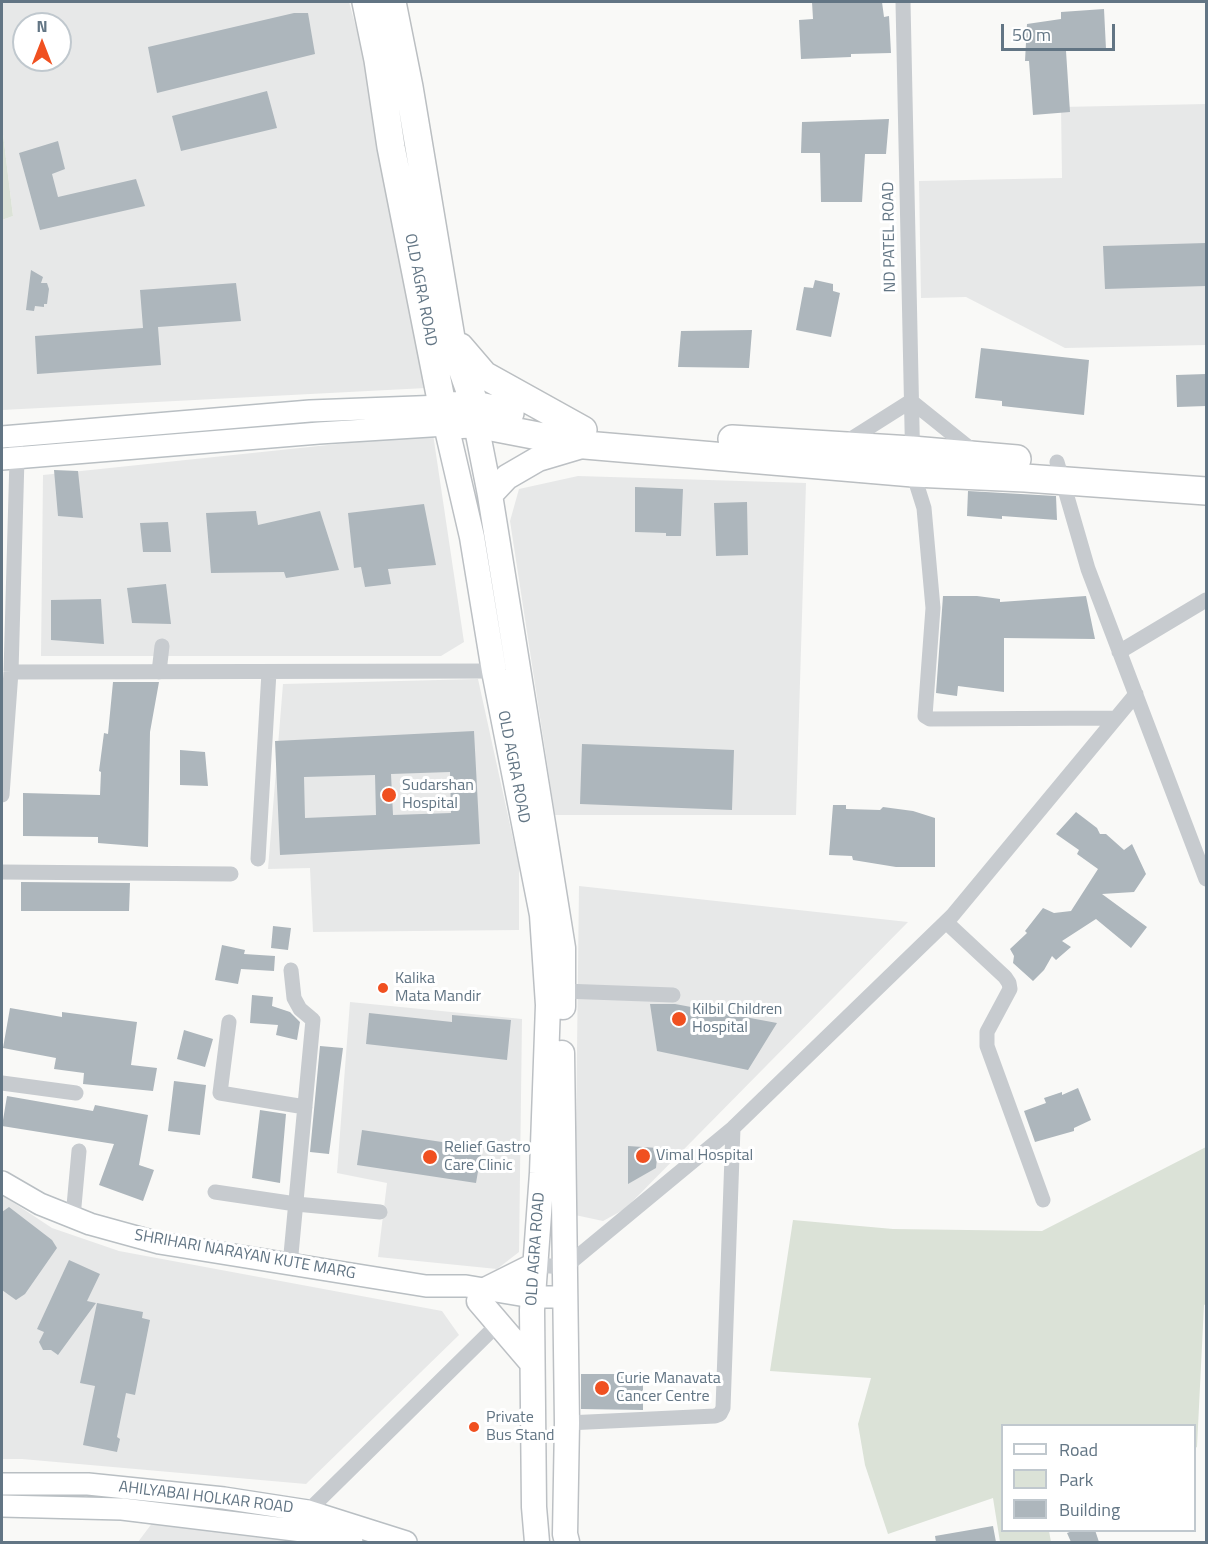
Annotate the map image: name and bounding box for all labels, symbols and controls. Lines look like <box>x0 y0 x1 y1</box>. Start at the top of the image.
north arrow <box>12 12 72 72</box>
scale bar <box>1004 12 1118 50</box>
text: N <box>36 14 48 38</box>
text: 50 m <box>1012 21 1051 48</box>
street label: ND PATEL ROAD <box>879 181 901 293</box>
street label: OLD AGRA ROAD <box>400 232 440 348</box>
street label: OLD AGRA ROAD <box>493 709 533 825</box>
place label: Sudarshan Hospital <box>402 776 474 814</box>
marker: Sudarshan Hospital <box>380 786 398 804</box>
place label: Kalika Mata Mandir <box>395 969 481 1007</box>
marker: Kalika Mata Mandir <box>376 981 390 995</box>
place label: Kilbil Children Hospital <box>692 1000 782 1038</box>
marker: Kilbil Children Hospital <box>670 1010 688 1028</box>
place label: Relief Gastro Care Clinic <box>444 1138 531 1176</box>
place label: Vimal Hospital <box>656 1146 753 1166</box>
marker: Vimal Hospital <box>634 1147 652 1165</box>
marker: Relief Gastro Care Clinic <box>421 1148 439 1166</box>
street label: OLD AGRA ROAD <box>522 1191 550 1307</box>
street label: SHRIHARI NARAYAN KUTE MARG <box>133 1226 357 1284</box>
place label: Curie Manavata Cancer Centre <box>616 1369 721 1407</box>
marker: Curie Manavata Cancer Centre <box>593 1379 611 1397</box>
place label: Private Bus Stand <box>486 1408 555 1446</box>
marker: Private Bus Stand <box>467 1420 481 1434</box>
legend <box>1001 1424 1196 1532</box>
text: Road <box>1059 1436 1098 1463</box>
text: Park <box>1059 1466 1093 1493</box>
street label: AHILYABAI HOLKAR ROAD <box>118 1478 294 1518</box>
text: Building <box>1059 1496 1120 1523</box>

